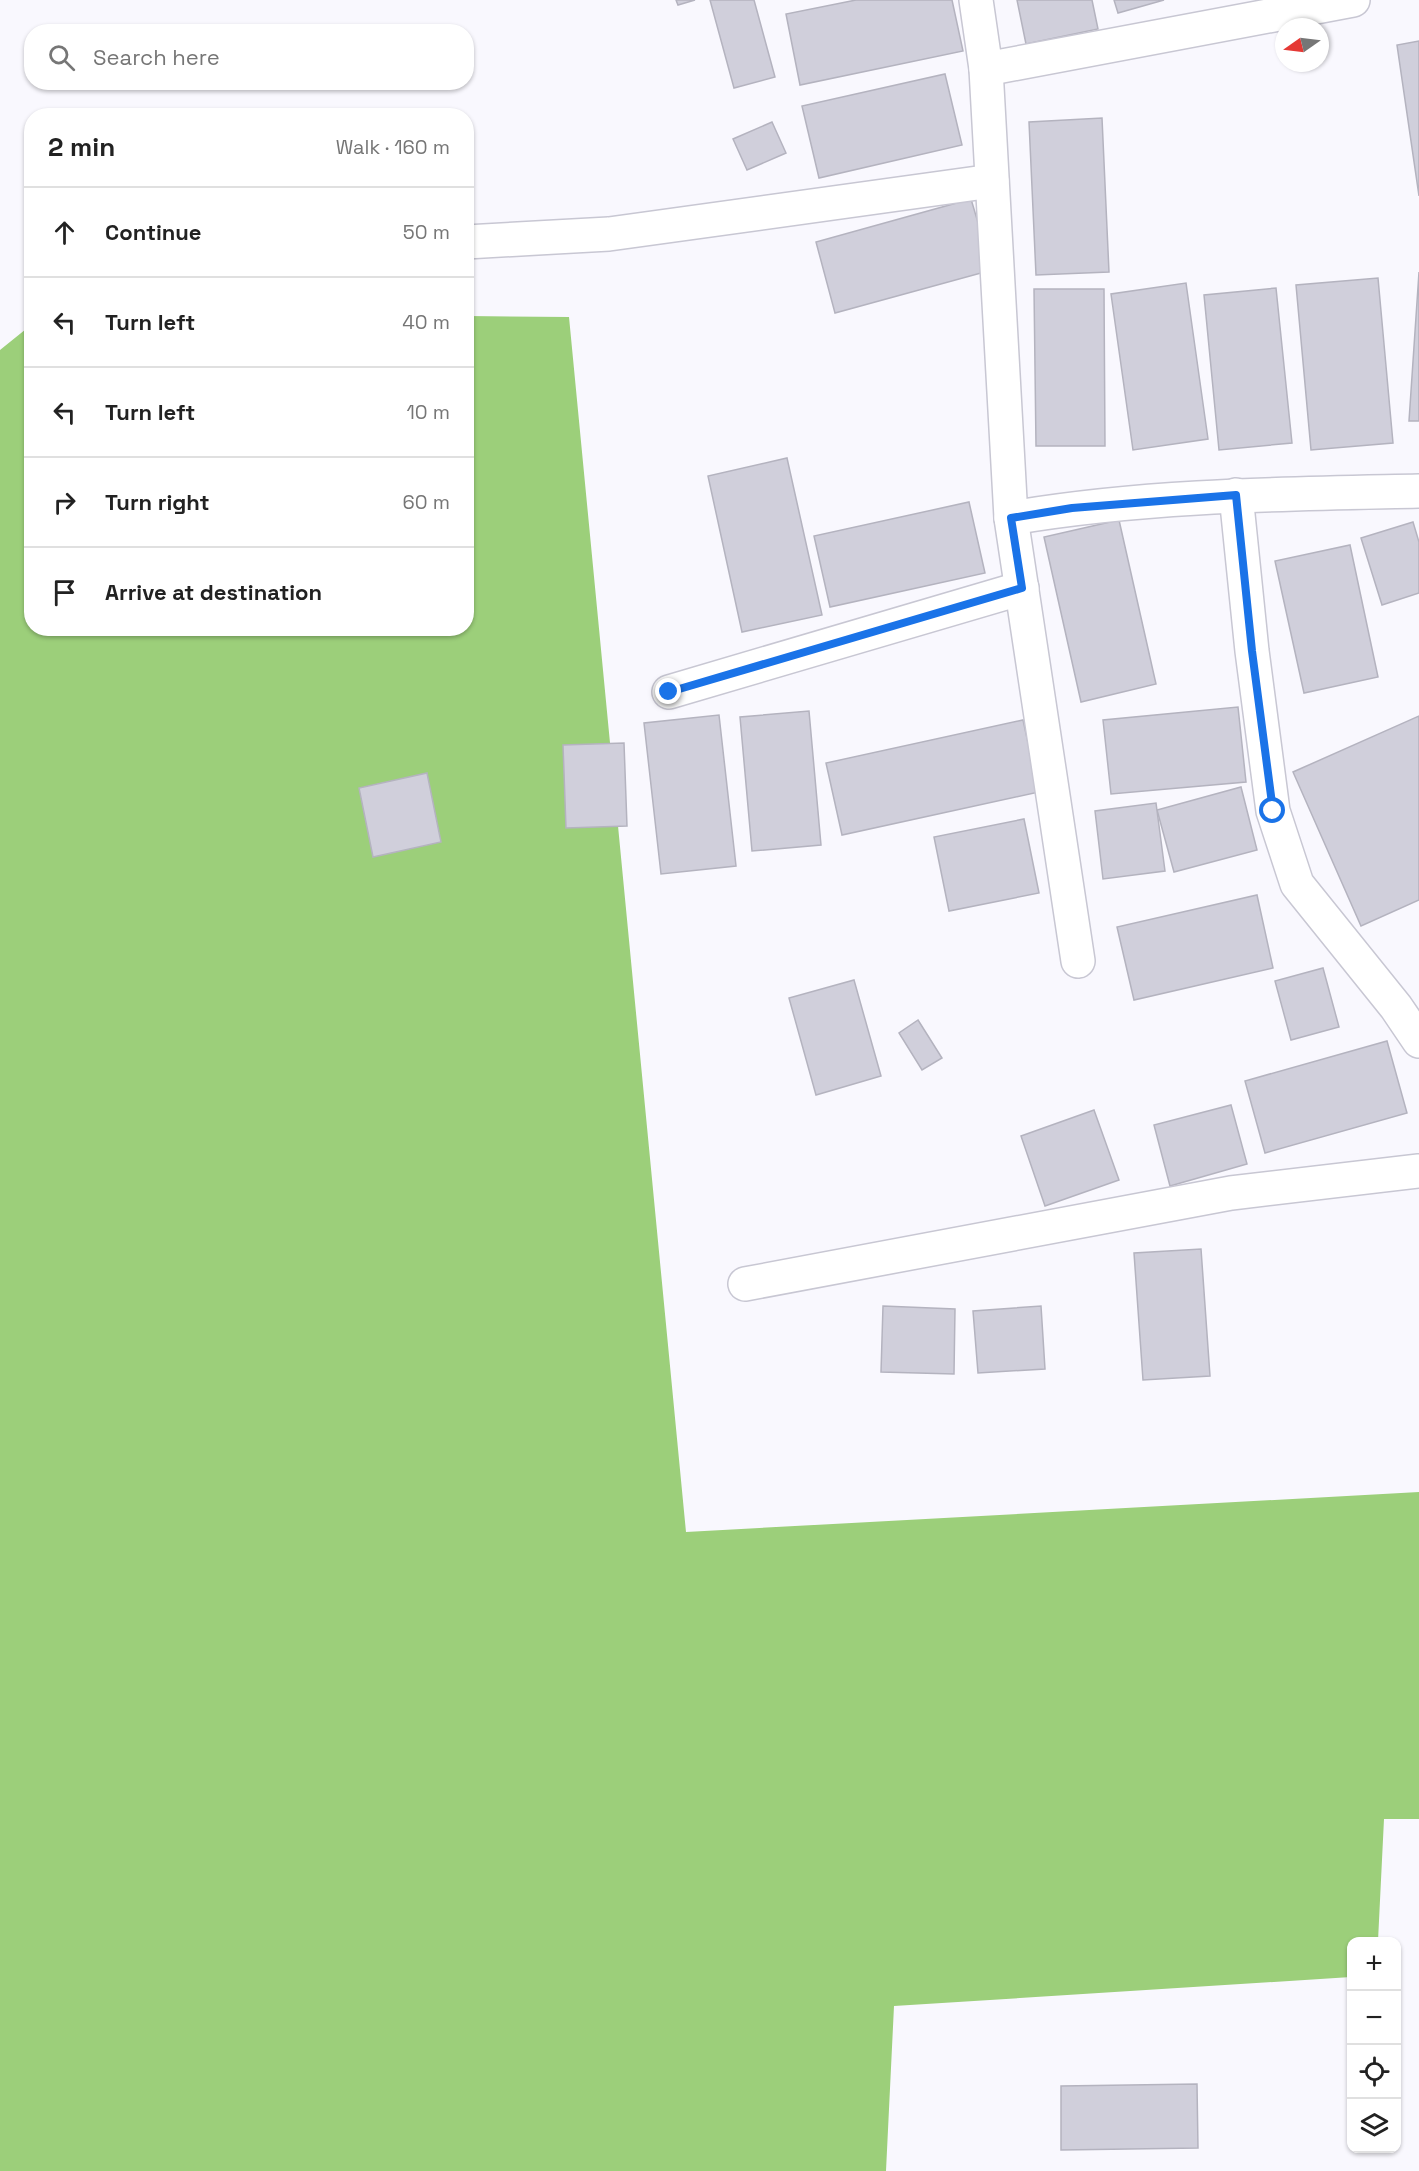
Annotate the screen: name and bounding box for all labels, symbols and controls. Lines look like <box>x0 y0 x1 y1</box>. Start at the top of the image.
north arrow <box>1275 18 1329 72</box>
search box <box>24 24 474 90</box>
icon: search <box>45 41 78 74</box>
text: Search here <box>93 43 220 71</box>
text: 2 min <box>48 130 115 164</box>
text: Walk · 160 m <box>336 134 450 160</box>
icon: ahead <box>48 216 81 249</box>
text: Continue <box>105 218 201 246</box>
text: 50 m <box>403 219 450 245</box>
icon: left <box>48 306 81 339</box>
text: Turn left <box>105 308 195 336</box>
text: 40 m <box>402 309 450 335</box>
icon: left <box>48 396 81 429</box>
text: Turn left <box>105 398 195 426</box>
text: 10 m <box>406 399 450 425</box>
icon: right <box>48 486 81 519</box>
text: Turn right <box>105 488 210 516</box>
text: 60 m <box>403 489 450 515</box>
icon: arrive <box>48 576 81 609</box>
text: Arrive at destination <box>105 578 322 606</box>
route end <box>655 678 681 704</box>
route start <box>1259 797 1285 823</box>
map controls <box>1347 1937 1401 2153</box>
button: + <box>1347 1937 1401 1991</box>
button: − <box>1347 1991 1401 2045</box>
button: locate <box>1347 2045 1401 2099</box>
button: layers <box>1347 2099 1401 2153</box>

